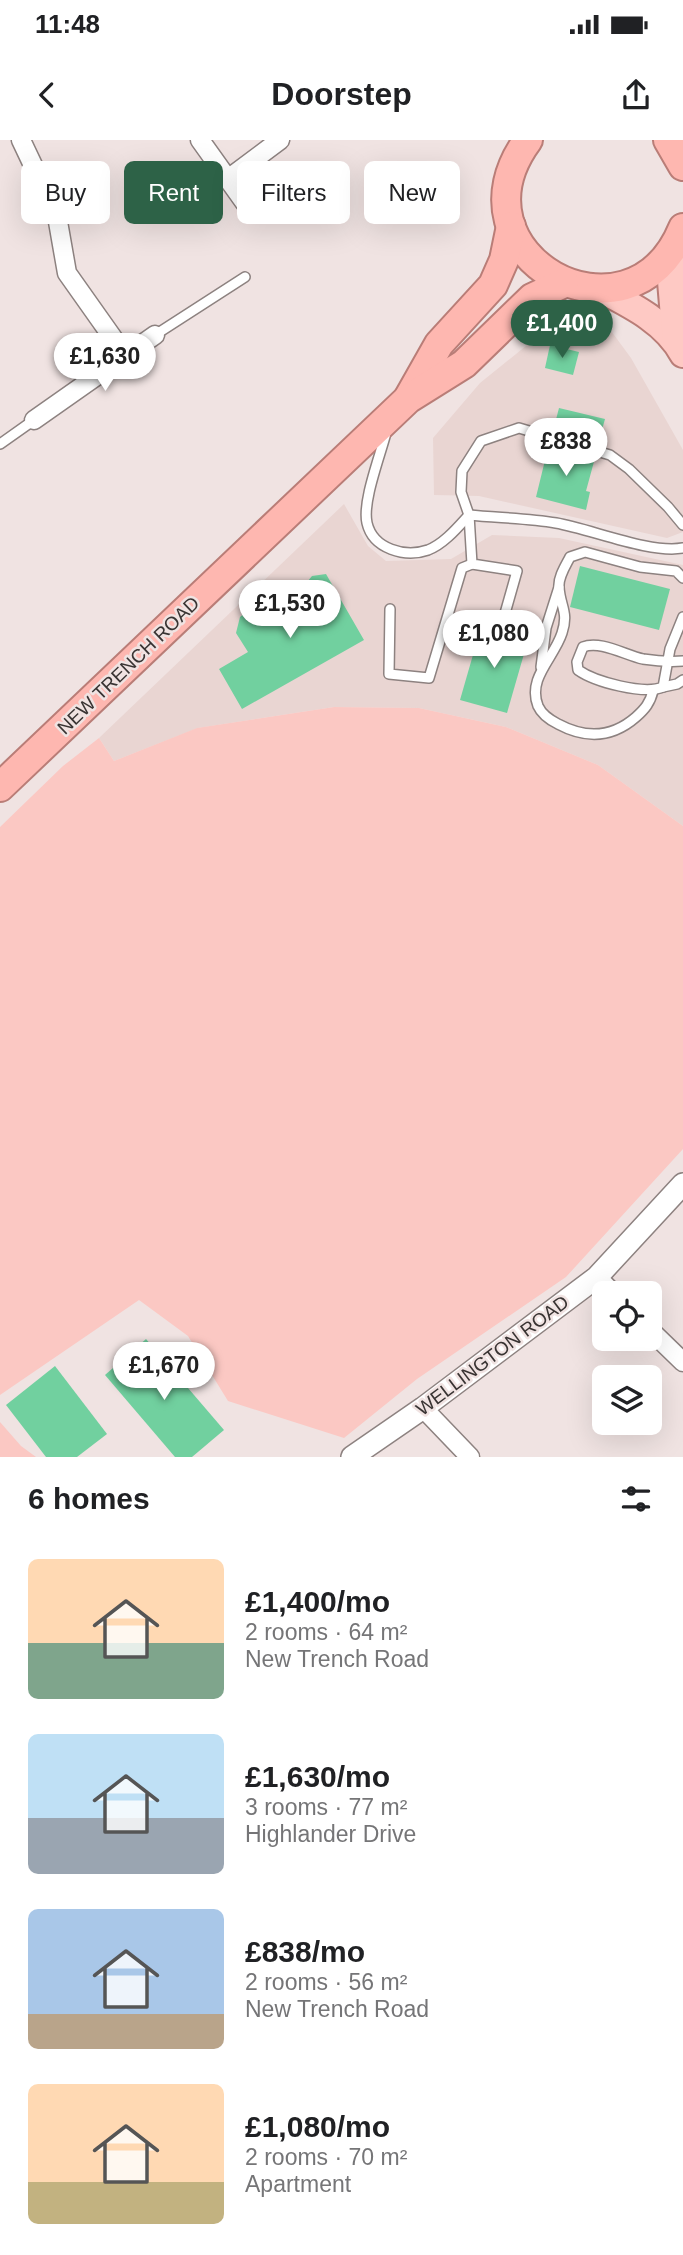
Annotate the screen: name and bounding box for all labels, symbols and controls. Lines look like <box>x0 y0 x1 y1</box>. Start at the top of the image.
text: 11:48 <box>35 9 100 39</box>
icon: back <box>28 76 66 114</box>
text: Doorstep <box>271 76 412 112</box>
icon: share <box>617 76 655 114</box>
chip: Buy <box>21 161 110 224</box>
chip: Rent <box>124 161 223 224</box>
chip: Filters <box>237 161 350 224</box>
chip: New <box>364 161 460 224</box>
pin: £1,400 <box>505 300 619 360</box>
text: £1,400 <box>527 310 597 336</box>
pin: £1,630 <box>48 334 162 393</box>
text: £1,630 <box>70 343 140 369</box>
pin: £838 <box>525 418 607 478</box>
text: £838 <box>540 428 592 454</box>
pin: £1,530 <box>233 580 347 640</box>
text: £1,530 <box>255 590 325 616</box>
street label: NEW TRENCH ROAD <box>53 592 203 738</box>
pin: £1,080 <box>437 610 551 670</box>
text: £1,080 <box>459 620 529 646</box>
map controls <box>592 1281 662 1435</box>
button: locate <box>592 1281 662 1351</box>
street label: WELLINGTON ROAD <box>412 1291 573 1420</box>
pin: £1,670 <box>107 1342 221 1402</box>
text: £1,670 <box>129 1352 199 1378</box>
button: layers <box>592 1365 662 1435</box>
icon: filters <box>617 1480 655 1518</box>
text: 6 homes <box>28 1482 150 1515</box>
text: £1,400/mo <box>245 1585 390 1618</box>
icon: home <box>84 1587 168 1671</box>
text: 2 rooms · 64 m² <box>245 1619 407 1645</box>
text: New Trench Road <box>245 1646 429 1672</box>
text: £1,630/mo <box>245 1760 390 1793</box>
icon: home <box>84 1762 168 1846</box>
text: 3 rooms · 77 m² <box>245 1794 407 1820</box>
text: Highlander Drive <box>245 1821 416 1847</box>
text: £838/mo <box>245 1935 365 1968</box>
icon: home <box>84 1937 168 2021</box>
text: 2 rooms · 56 m² <box>245 1969 407 1995</box>
text: New Trench Road <box>245 1996 429 2022</box>
text: £1,080/mo <box>245 2110 390 2143</box>
icon: home <box>84 2112 168 2196</box>
text: 2 rooms · 70 m² <box>245 2144 407 2170</box>
text: Apartment <box>245 2171 351 2197</box>

